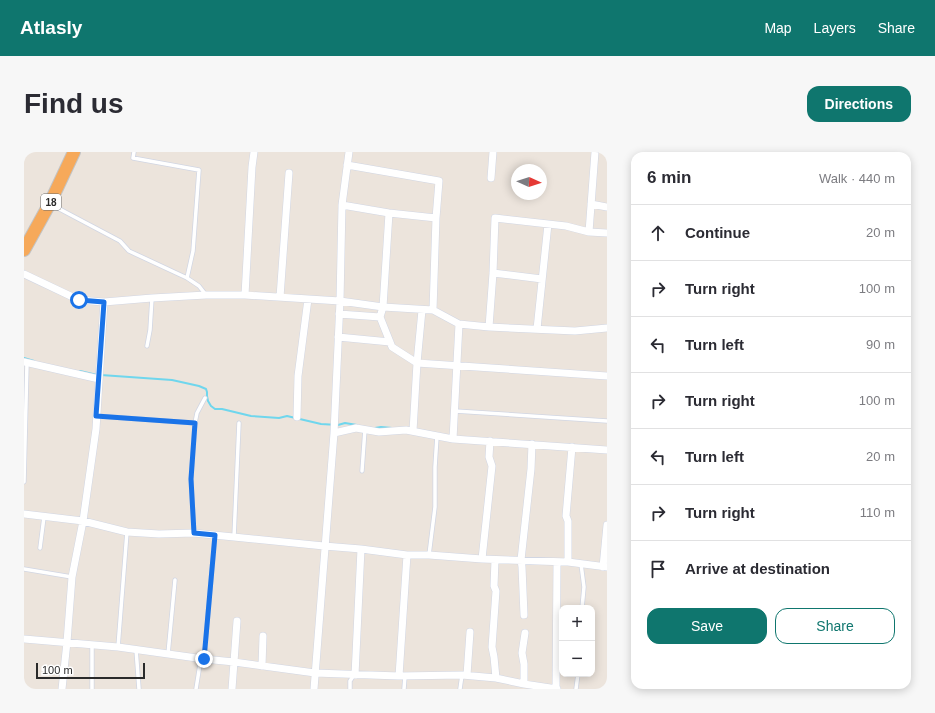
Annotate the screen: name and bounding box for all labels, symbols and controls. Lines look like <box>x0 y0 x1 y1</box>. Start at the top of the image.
text: Atlasly <box>20 17 82 38</box>
text: Map <box>764 20 792 36</box>
text: Layers <box>814 20 856 36</box>
text: Share <box>878 20 915 36</box>
button: Directions <box>807 86 911 122</box>
text: Find us <box>24 88 124 119</box>
north arrow <box>511 164 547 200</box>
text: 6 min <box>647 168 691 187</box>
text: Walk · 440 m <box>819 171 895 186</box>
road number: 18 <box>41 194 61 210</box>
icon: ahead <box>647 222 669 244</box>
text: Continue <box>685 224 750 241</box>
text: 20 m <box>866 225 895 240</box>
icon: right <box>647 278 669 300</box>
text: Turn right <box>685 280 755 297</box>
text: 100 m <box>859 281 895 296</box>
route start <box>70 291 88 309</box>
icon: left <box>647 334 669 356</box>
text: Turn left <box>685 336 744 353</box>
text: 90 m <box>866 337 895 352</box>
icon: right <box>647 390 669 412</box>
text: Turn right <box>685 392 755 409</box>
text: 100 m <box>859 393 895 408</box>
icon: left <box>647 446 669 468</box>
text: Turn left <box>685 448 744 465</box>
text: 20 m <box>866 449 895 464</box>
icon: right <box>647 502 669 524</box>
text: Turn right <box>685 504 755 521</box>
text: 110 m <box>860 505 895 520</box>
icon: arrive <box>647 558 669 580</box>
text: Arrive at destination <box>685 560 830 577</box>
map controls <box>559 605 595 677</box>
button: + <box>559 605 595 641</box>
button: Save <box>647 608 767 644</box>
button: Share <box>775 608 895 644</box>
button: − <box>559 641 595 677</box>
route end <box>195 650 213 668</box>
scale bar <box>36 661 145 680</box>
text: 100 m <box>42 664 73 676</box>

